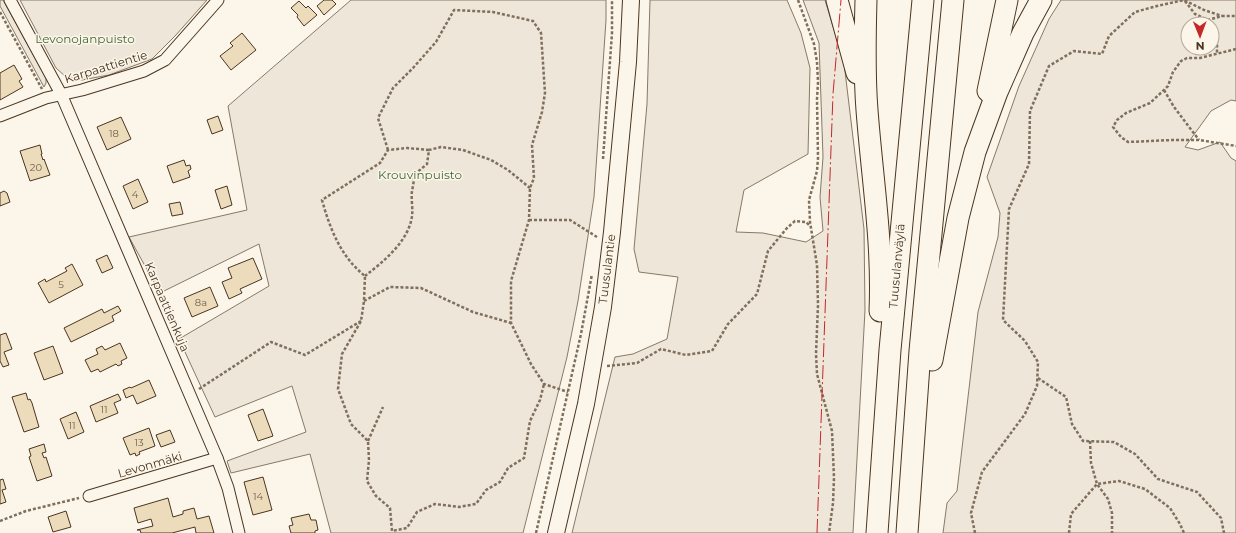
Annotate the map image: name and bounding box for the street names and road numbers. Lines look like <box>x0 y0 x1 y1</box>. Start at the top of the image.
street label: Karpaattientie <box>63 47 149 86</box>
street label: Tuusulanväylä <box>885 223 908 309</box>
street label: Tuusulantie <box>595 233 618 305</box>
street label: Karpaattienkuja <box>142 260 193 354</box>
street label: Levonmäki <box>116 448 184 481</box>

